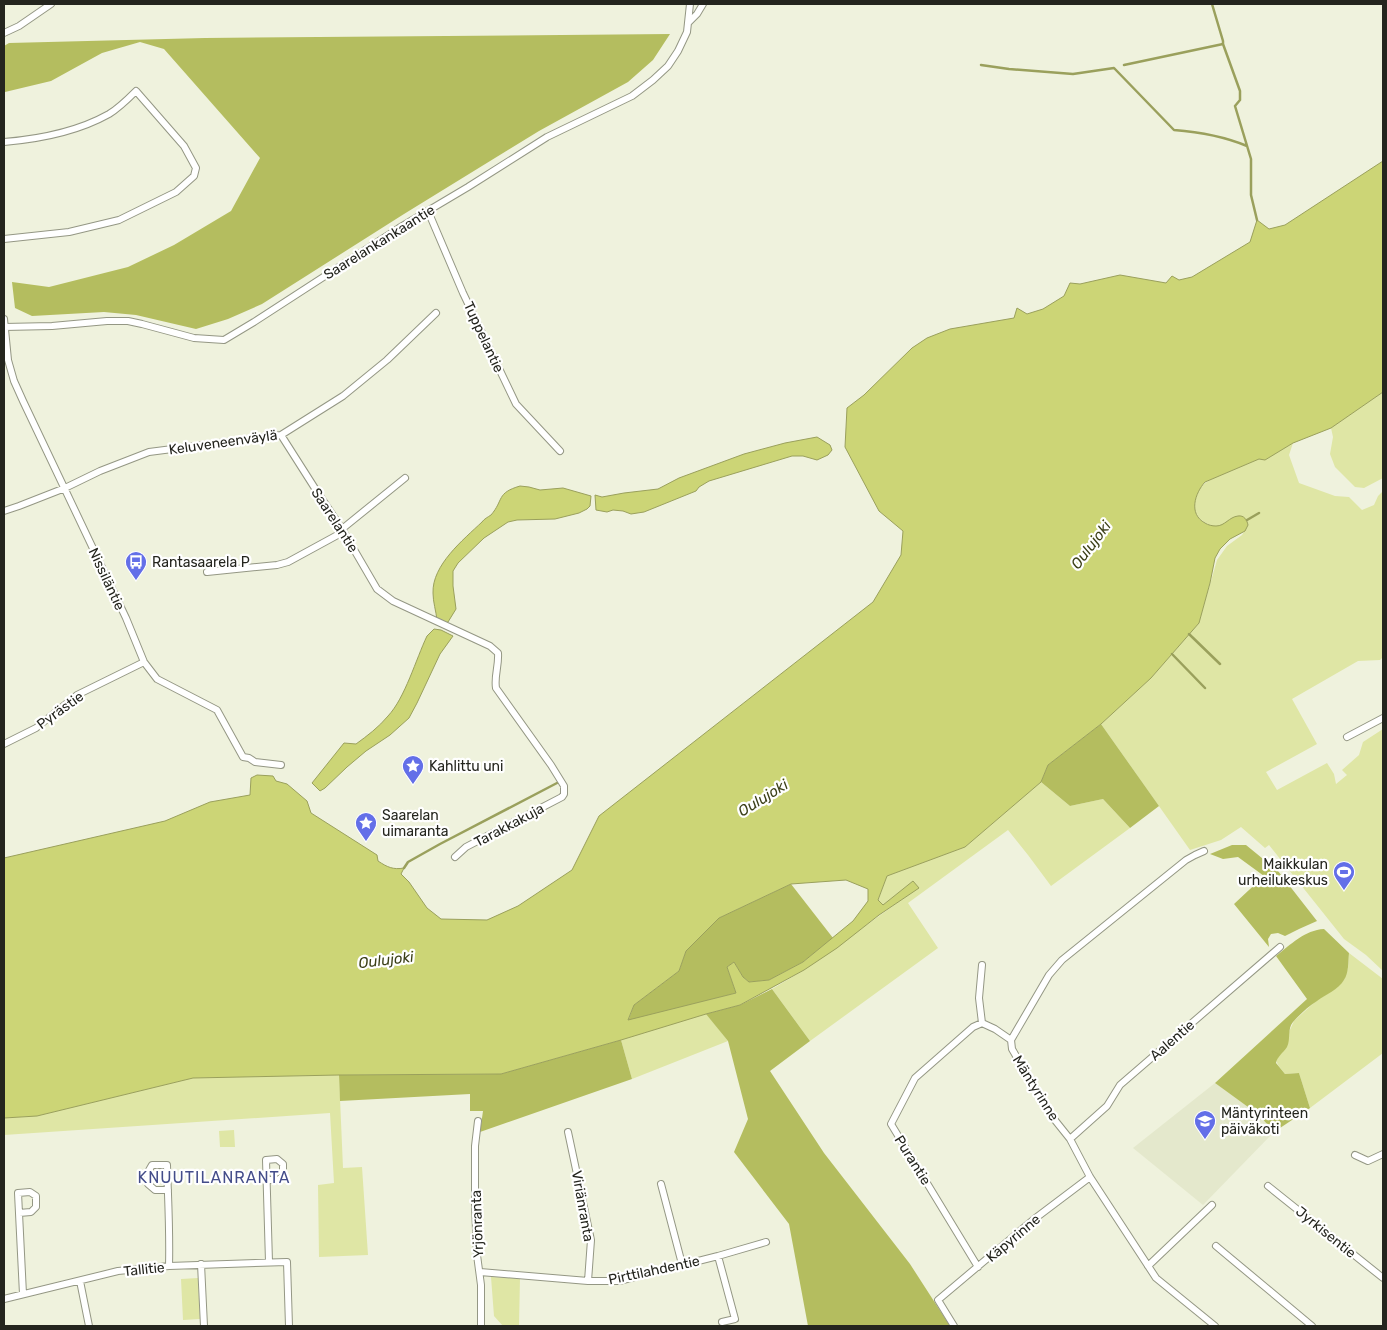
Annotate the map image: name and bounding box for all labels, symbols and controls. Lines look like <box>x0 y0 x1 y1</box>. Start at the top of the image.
street label: Saarelankankaantie <box>321 201 438 283</box>
street label: Tuppelantie <box>460 299 507 375</box>
street label: Keluveneenväylä <box>168 426 278 459</box>
street label: Saarelantie <box>307 485 362 556</box>
water label: Oulujoki <box>1067 517 1115 573</box>
street label: Nissiläntie <box>85 545 128 613</box>
bus stop icon: Rantasaarela P <box>124 550 148 581</box>
place label: Rantasaarela P <box>152 554 250 571</box>
street label: Pyrästie <box>34 688 87 733</box>
place icon: Kahlittu uni <box>401 754 425 785</box>
place label: Kahlittu uni <box>429 758 503 775</box>
water label: Oulujoki <box>735 775 792 820</box>
street label: Tarakkakuja <box>471 800 547 851</box>
place label: Saarelan uimaranta <box>382 807 449 840</box>
place icon: Saarelan uimaranta <box>354 811 378 842</box>
place label: Maikkulan urheilukeskus <box>1238 856 1328 889</box>
sports icon: Maikkulan urheilukeskus <box>1332 860 1356 891</box>
water label: Oulujoki <box>357 948 415 972</box>
street label: Aalentie <box>1147 1016 1198 1064</box>
street label: Mäntyrinne <box>1009 1052 1062 1124</box>
place label: Mäntyrinteen päiväkoti <box>1221 1105 1308 1138</box>
school or university icon: Mäntyrinteen päiväkoti <box>1193 1109 1217 1140</box>
street label: Purantie <box>891 1132 935 1188</box>
district label: KNUUTILANRANTA <box>138 1168 290 1187</box>
street label: Viriänranta <box>568 1169 597 1243</box>
street label: Yrjönranta <box>468 1190 487 1258</box>
street label: Jyrkisentie <box>1292 1203 1359 1262</box>
street label: Käpyrinne <box>983 1211 1044 1266</box>
street label: Pirttilahdentie <box>607 1252 701 1288</box>
street label: Tallitie <box>123 1259 166 1280</box>

